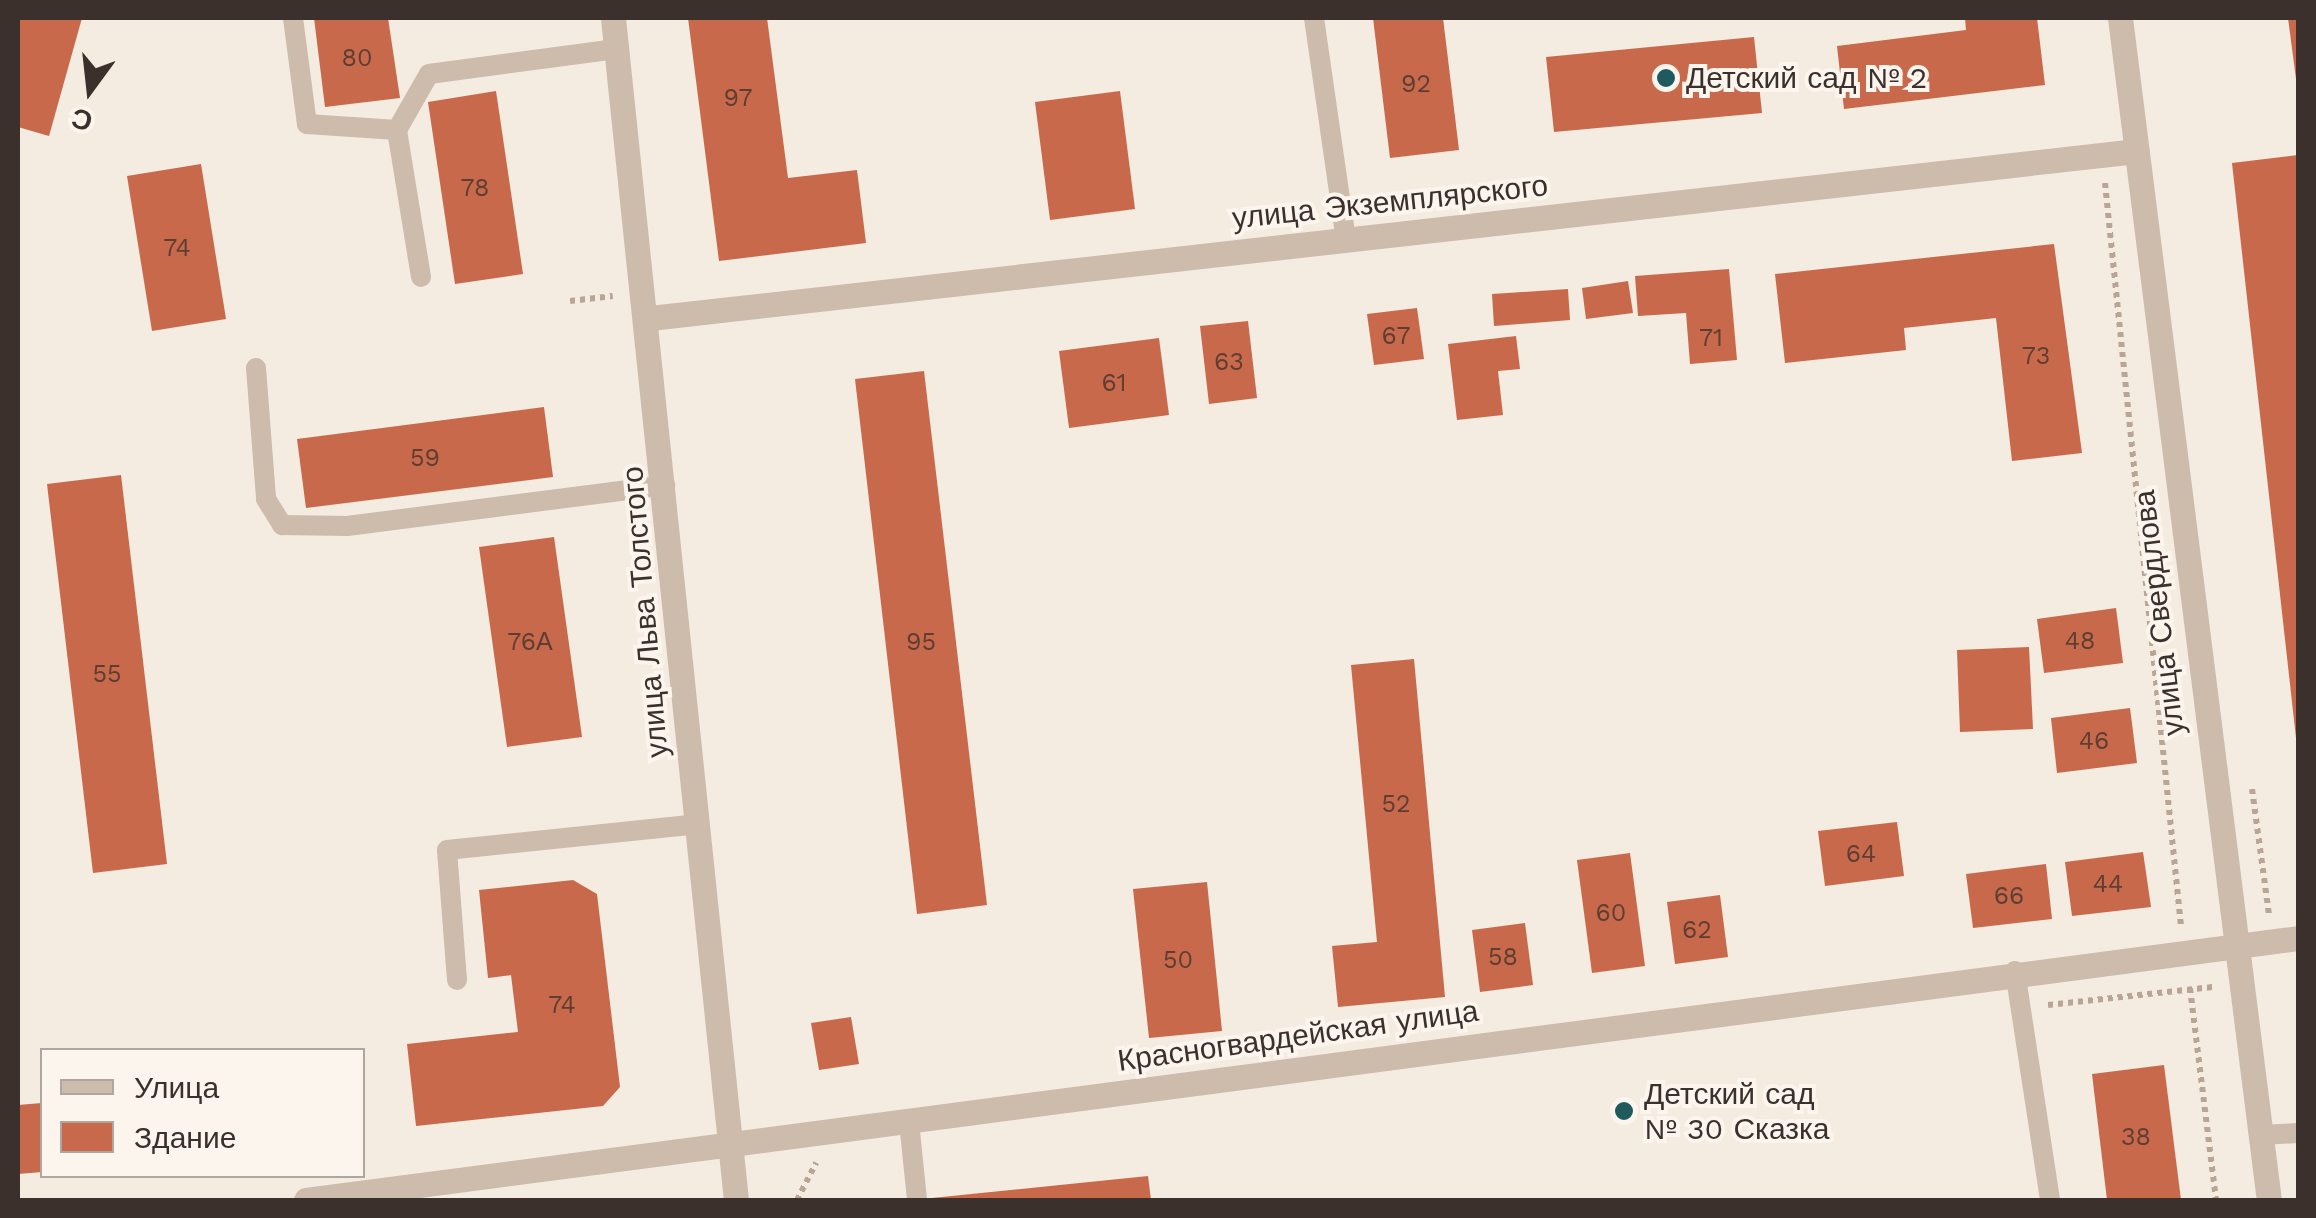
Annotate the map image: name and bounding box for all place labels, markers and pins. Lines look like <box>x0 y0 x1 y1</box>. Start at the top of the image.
place label: Детский сад № 2 <box>1686 60 1927 96</box>
marker: Детский сад № 2 <box>1655 67 1677 89</box>
place label: Детский сад № 30 Сказка <box>1644 1076 1829 1146</box>
marker: Детский сад № 30 Сказка <box>1613 1100 1635 1122</box>

